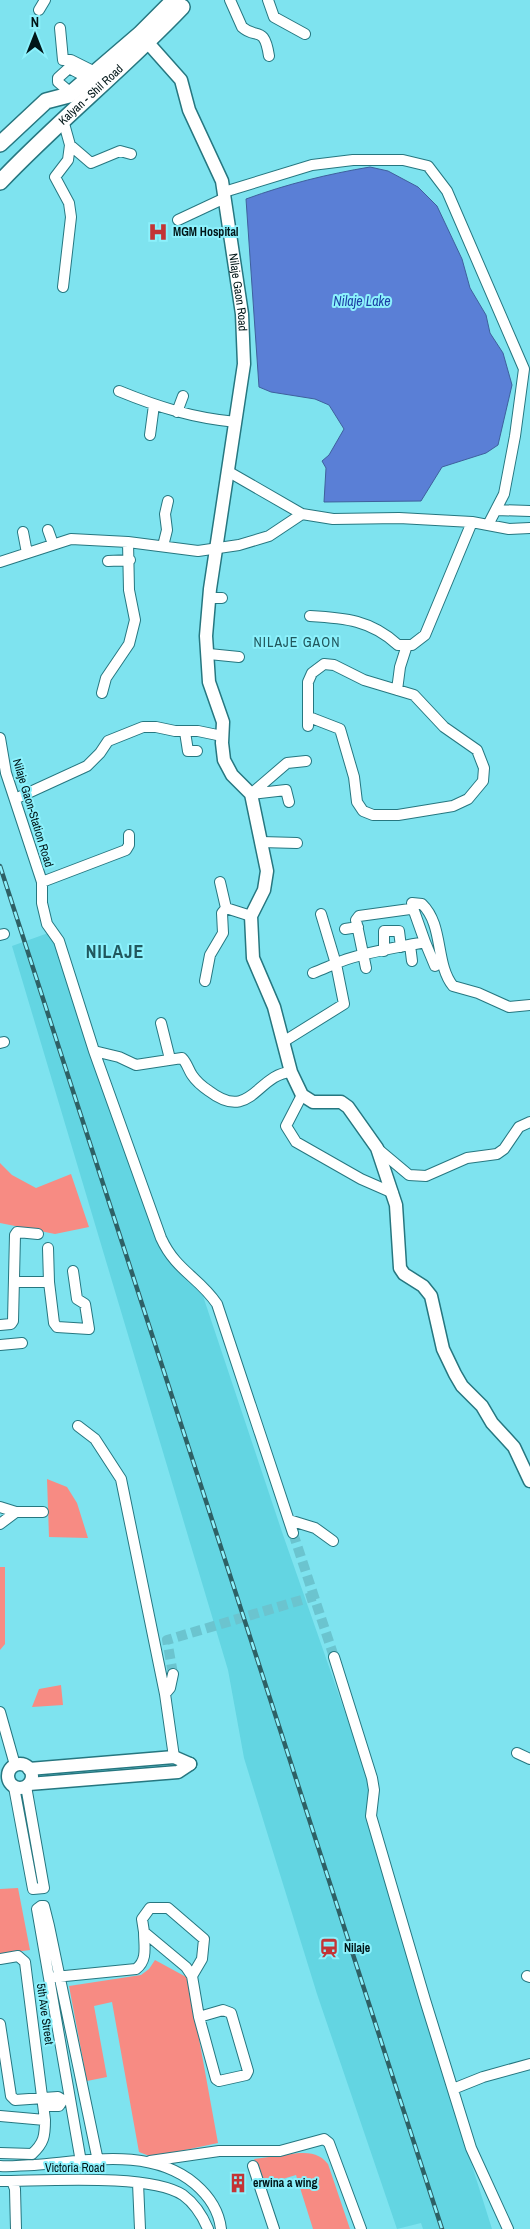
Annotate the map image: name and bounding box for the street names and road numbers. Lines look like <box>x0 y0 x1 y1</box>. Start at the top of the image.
street label: Kalyan - Shil Road <box>55 61 126 128</box>
street label: Nilaje Gaon Road <box>225 252 251 331</box>
street label: Nilaje Gaon-Station Road <box>9 757 57 869</box>
street label: 5th Ave Street <box>33 1982 57 2046</box>
street label: Victoria Road <box>45 2160 105 2176</box>

